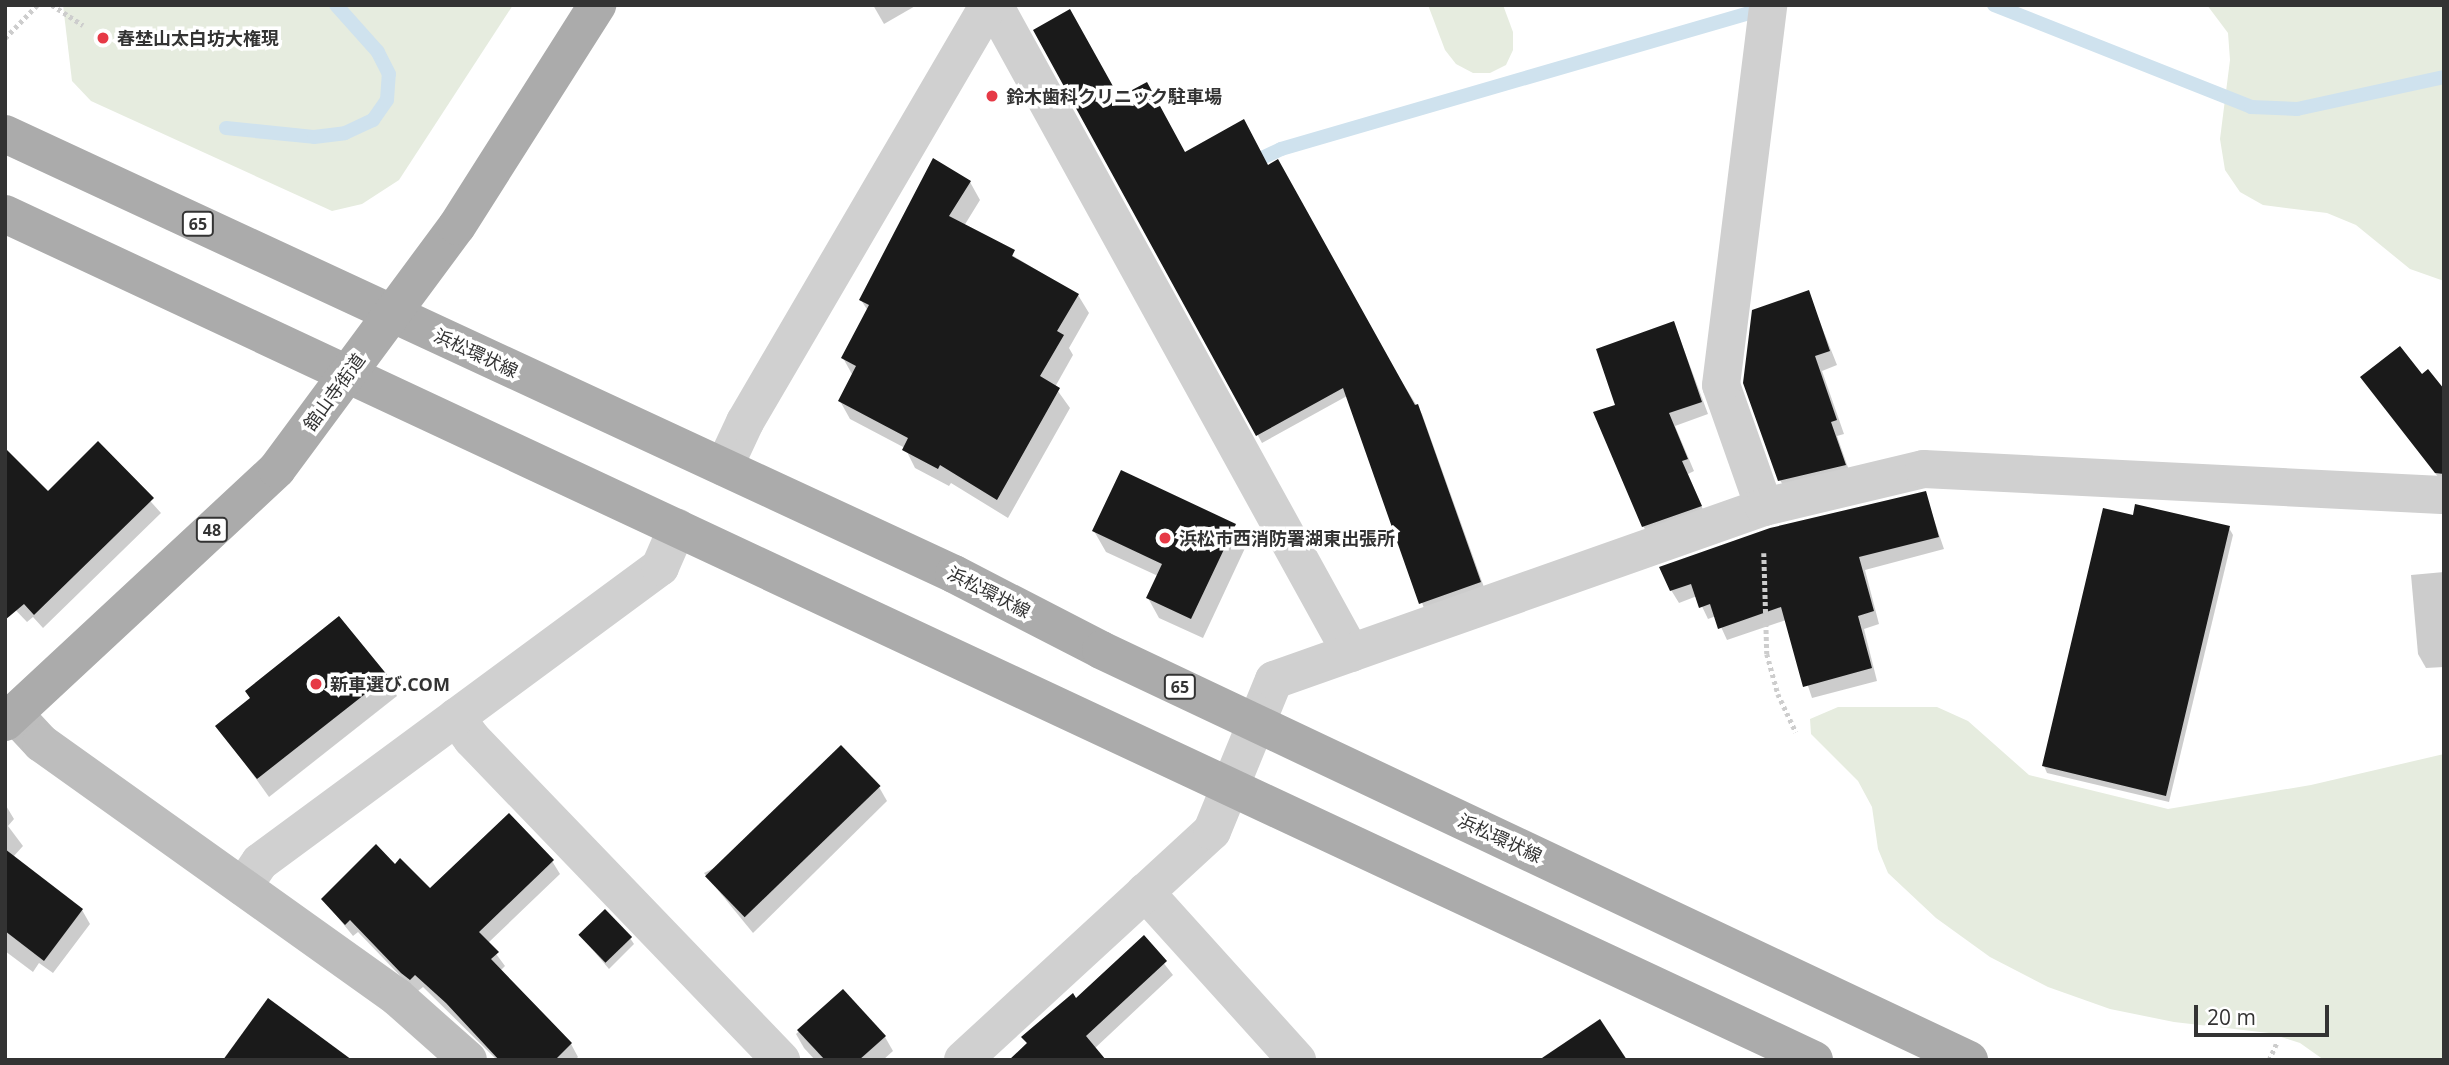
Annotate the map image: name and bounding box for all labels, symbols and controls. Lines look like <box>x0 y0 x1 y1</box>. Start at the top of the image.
place label: 春埜山太白坊大権現 <box>117 27 279 49</box>
marker: 春埜山太白坊大権現 <box>95 30 111 46</box>
place label: 鈴木歯科クリニック駐車場 <box>1006 85 1222 107</box>
marker: 鈴木歯科クリニック駐車場 <box>984 88 1000 104</box>
road number: 65 <box>180 212 216 236</box>
street label: 浜松環状線 <box>431 324 521 382</box>
street label: 舘山寺街道 <box>299 349 369 435</box>
road number: 48 <box>194 517 230 542</box>
place label: 浜松市西消防署湖東出張所 <box>1179 527 1395 549</box>
marker: 浜松市西消防署湖東出張所 <box>1157 530 1173 546</box>
street label: 浜松環状線 <box>944 562 1034 622</box>
place label: 新車選び.COM <box>330 673 450 695</box>
road number: 65 <box>1162 674 1198 700</box>
marker: 新車選び.COM <box>308 676 324 692</box>
street label: 浜松環状線 <box>1455 809 1545 867</box>
scale bar <box>2197 992 2332 1036</box>
text: 20 m <box>2207 1003 2256 1031</box>

